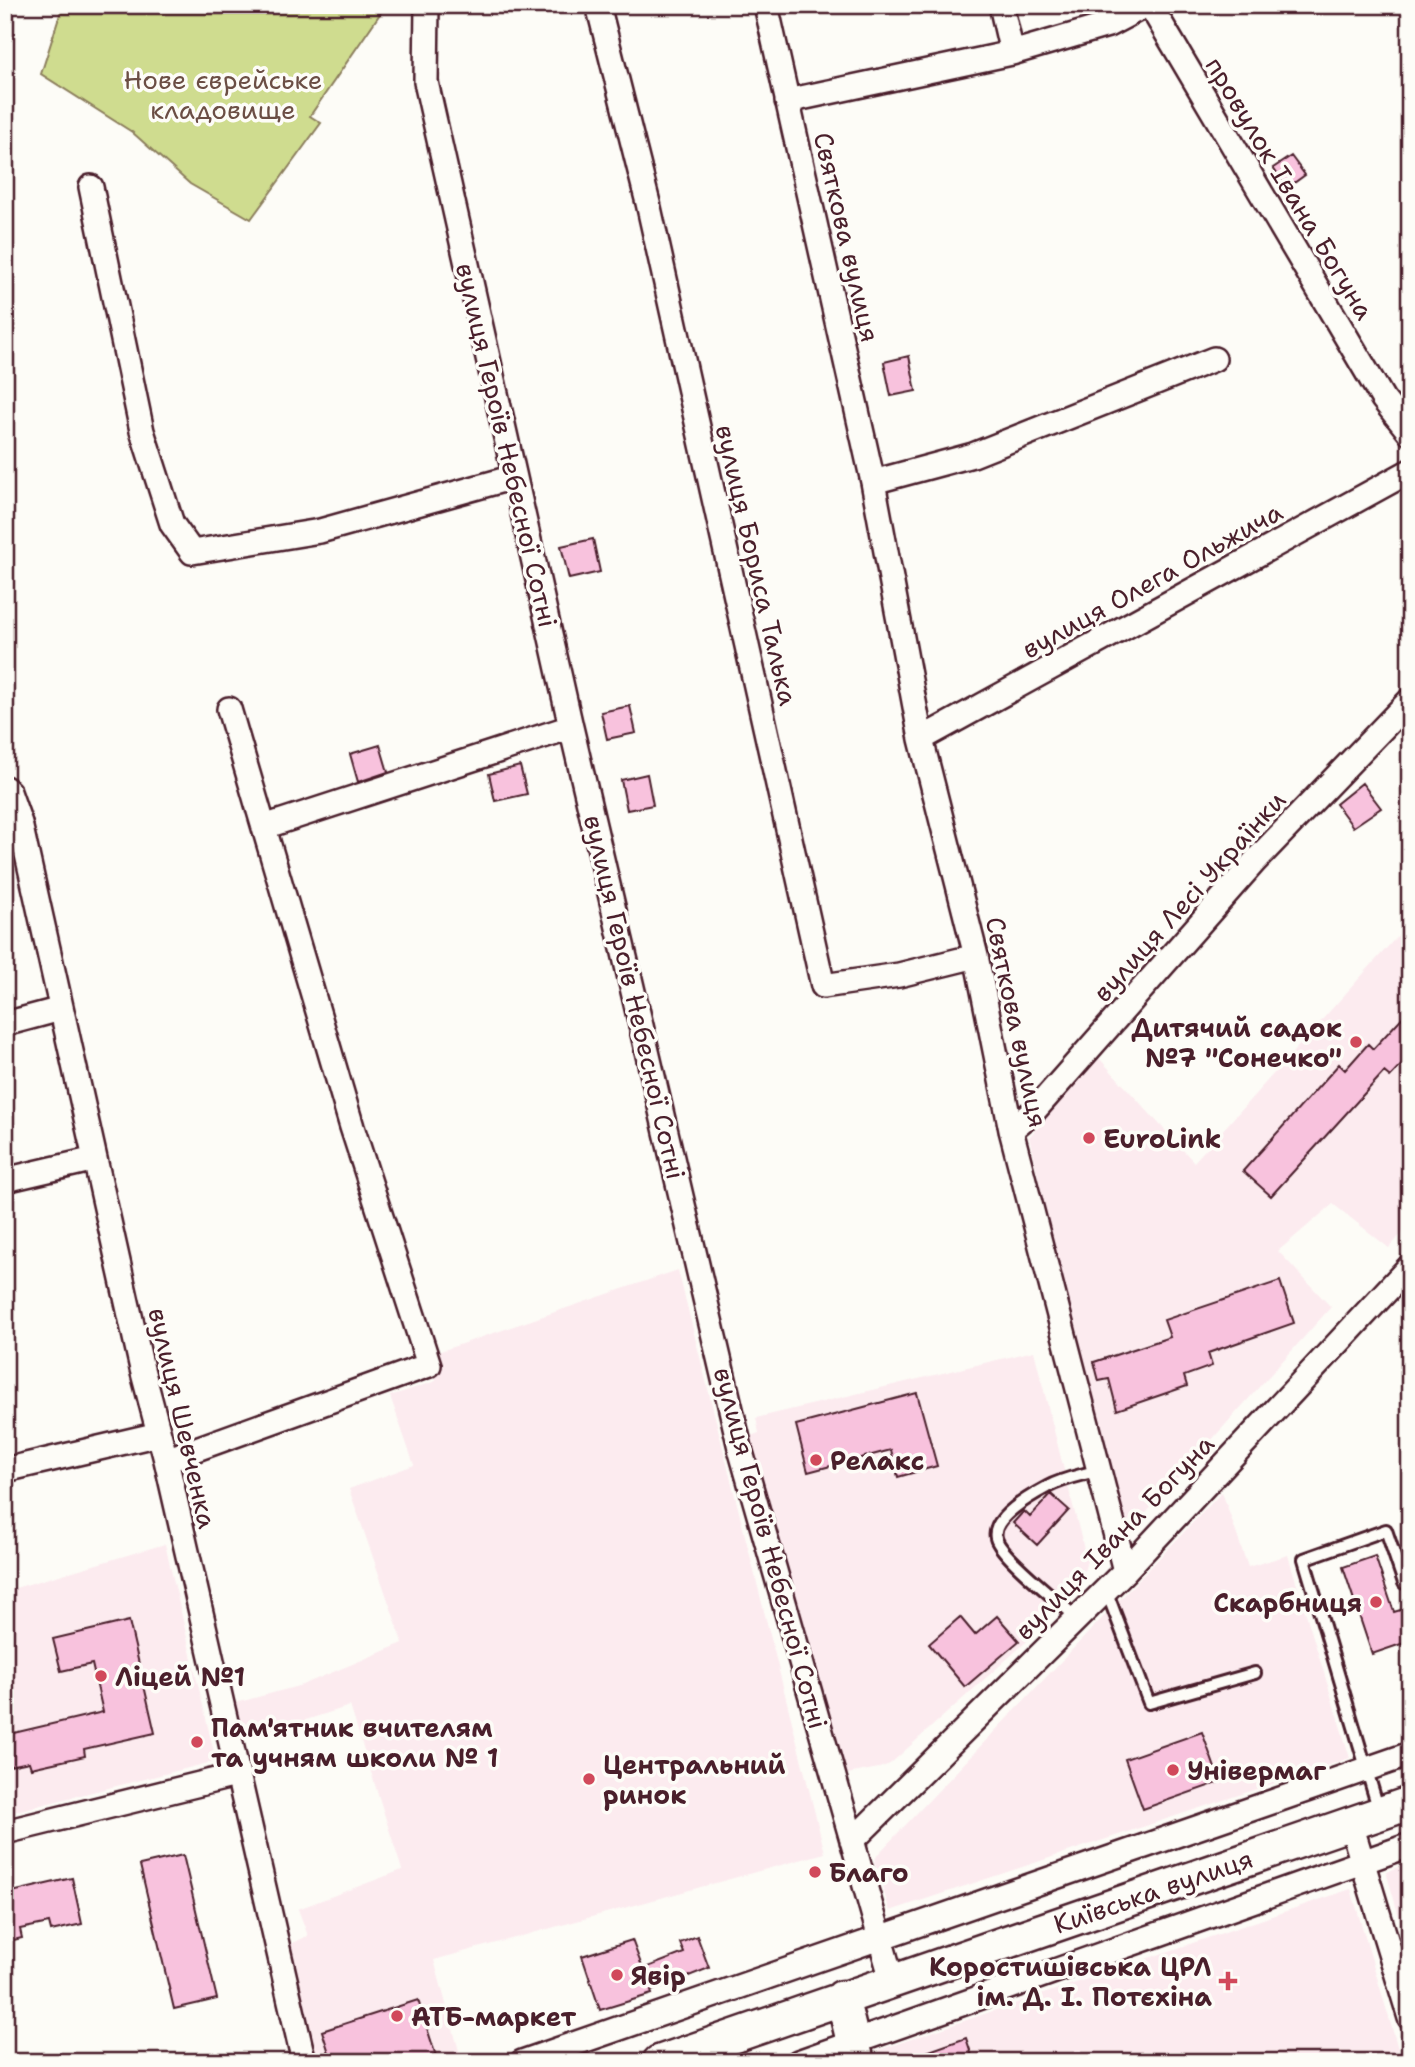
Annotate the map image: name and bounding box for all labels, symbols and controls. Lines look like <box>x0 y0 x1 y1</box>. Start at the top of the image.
street label: провулок Івана Богуна <box>1198 50 1382 326</box>
park label: Нове єврейське кладовище <box>124 62 322 127</box>
street label: Святкова вулиця <box>806 129 888 345</box>
street label: вулиця Героїв Небесної Сотні <box>448 259 566 631</box>
street label: вулиця Бориса Талька <box>708 421 806 709</box>
street label: вулиця Олега Ольжича <box>1015 494 1289 666</box>
street label: вулиця Лесі Українки <box>1085 783 1293 1009</box>
street label: вулиця Героїв Небесної Сотні <box>576 811 694 1183</box>
street label: Святкова вулиця <box>978 913 1056 1131</box>
place label: Дитячий садок №7 "Сонечко" <box>1131 1010 1342 1075</box>
marker: Дитячий садок №7 "Сонечко" <box>1348 1034 1364 1050</box>
place label: EuroLink <box>1103 1121 1222 1156</box>
marker: EuroLink <box>1081 1130 1097 1146</box>
street label: вулиця Шевченка <box>141 1304 225 1532</box>
street label: вулиця Героїв Небесної Сотні <box>706 1363 836 1733</box>
street label: вулиця Івана Богуна <box>1007 1427 1221 1647</box>
place label: Релакс <box>830 1443 924 1478</box>
marker: Релакс <box>808 1452 824 1468</box>
place label: Скарбниця <box>1213 1585 1362 1620</box>
marker: Скарбниця <box>1368 1594 1384 1610</box>
place label: Ліцей №1 <box>115 1659 245 1694</box>
marker: Ліцей №1 <box>93 1668 109 1684</box>
place label: Пам'ятник вчителям та учням школи № 1 <box>211 1710 498 1775</box>
marker: Пам'ятник вчителям та учням школи № 1 <box>189 1734 205 1750</box>
place label: Центральний ринок <box>603 1747 786 1812</box>
place label: Універмаг <box>1187 1753 1327 1788</box>
marker: Універмаг <box>1165 1762 1181 1778</box>
marker: Центральний ринок <box>581 1771 597 1787</box>
street label: Київська вулиця <box>1049 1841 1257 1941</box>
place label: Благо <box>829 1855 909 1890</box>
marker: Благо <box>807 1864 823 1880</box>
place label: Коростишівська ЦРЛ ім. Д. І. Потєхіна <box>929 1949 1212 2014</box>
place label: Явір <box>631 1958 686 1993</box>
marker: Явір <box>609 1967 625 1983</box>
marker: Коростишівська ЦРЛ ім. Д. І. Потєхіна <box>1218 1971 1238 1991</box>
place label: АТБ-маркет <box>411 1999 576 2034</box>
marker: АТБ-маркет <box>389 2008 405 2024</box>

